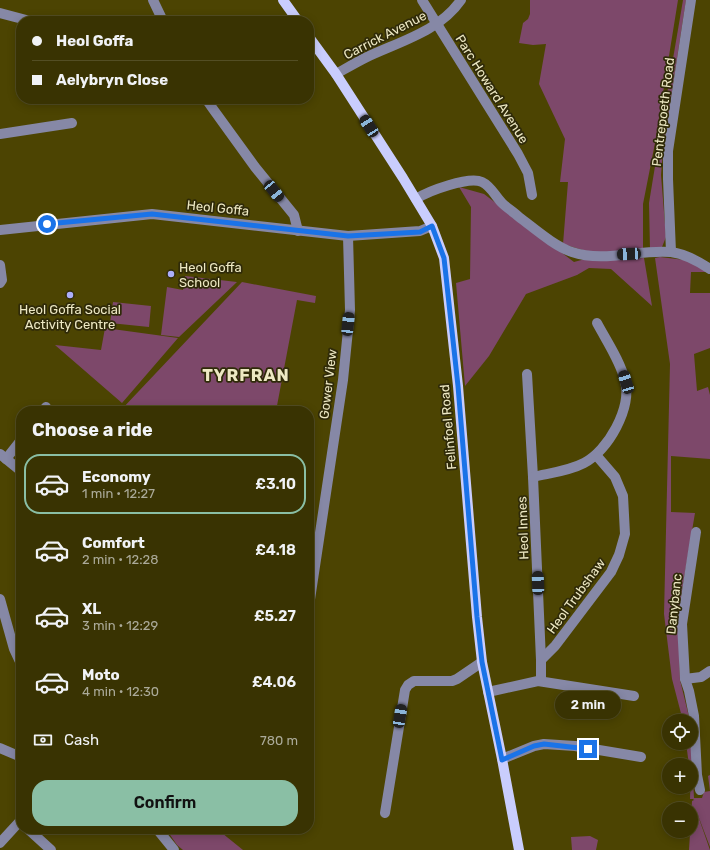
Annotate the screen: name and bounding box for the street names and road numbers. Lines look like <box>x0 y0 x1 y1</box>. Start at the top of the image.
street label: Carrick Avenue <box>341 8 429 62</box>
street label: Parc Howard Avenue <box>452 32 532 146</box>
street label: Pentrepoeth Road <box>649 57 677 167</box>
street label: Heol Goffa <box>186 197 250 219</box>
street label: Gower View <box>316 348 340 420</box>
street label: Felinfoel Road <box>437 384 459 470</box>
street label: Heol Innes <box>514 496 532 560</box>
street label: Heol Trubshaw <box>544 556 608 636</box>
street label: Danybanc <box>663 573 685 635</box>

